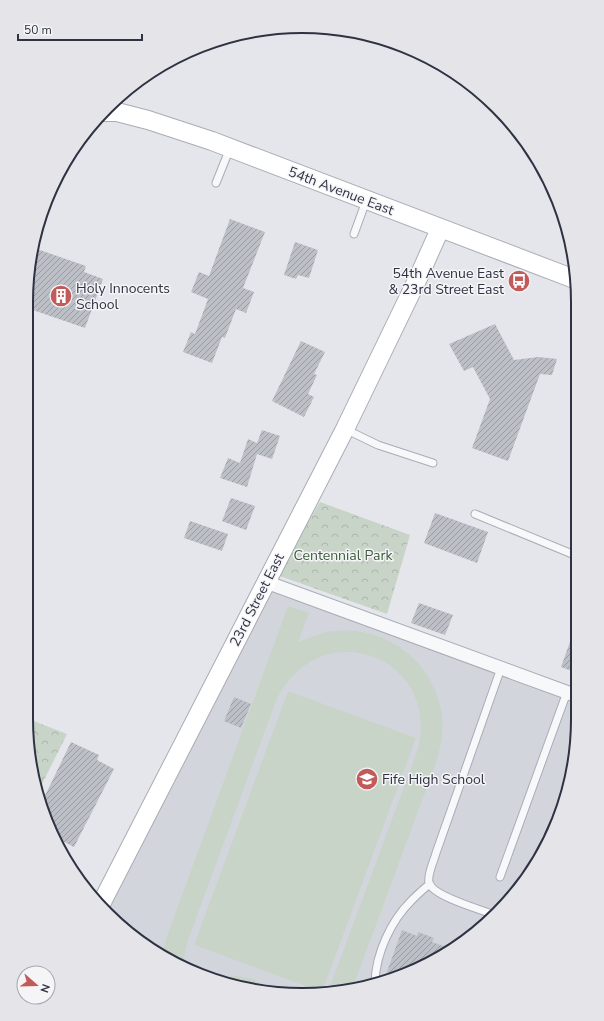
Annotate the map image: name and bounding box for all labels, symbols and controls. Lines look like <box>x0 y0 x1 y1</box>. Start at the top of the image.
scale bar <box>18 16 142 42</box>
text: 50 m <box>24 22 52 38</box>
street label: 54th Avenue East <box>286 162 397 220</box>
place label: 54th Avenue East & 23rd Street East <box>388 264 504 299</box>
bus stop icon: 54th Avenue East & 23rd Street East <box>506 268 532 294</box>
place label: Holy Innocents School <box>76 279 170 314</box>
building icon: Holy Innocents School <box>48 283 74 309</box>
park label: Centennial Park <box>294 546 393 565</box>
street label: 23rd Street East <box>225 550 289 650</box>
school or university icon: Fife High School <box>354 766 380 792</box>
place label: Fife High School <box>382 770 486 789</box>
north arrow <box>16 965 56 1005</box>
text: N <box>36 982 53 995</box>

